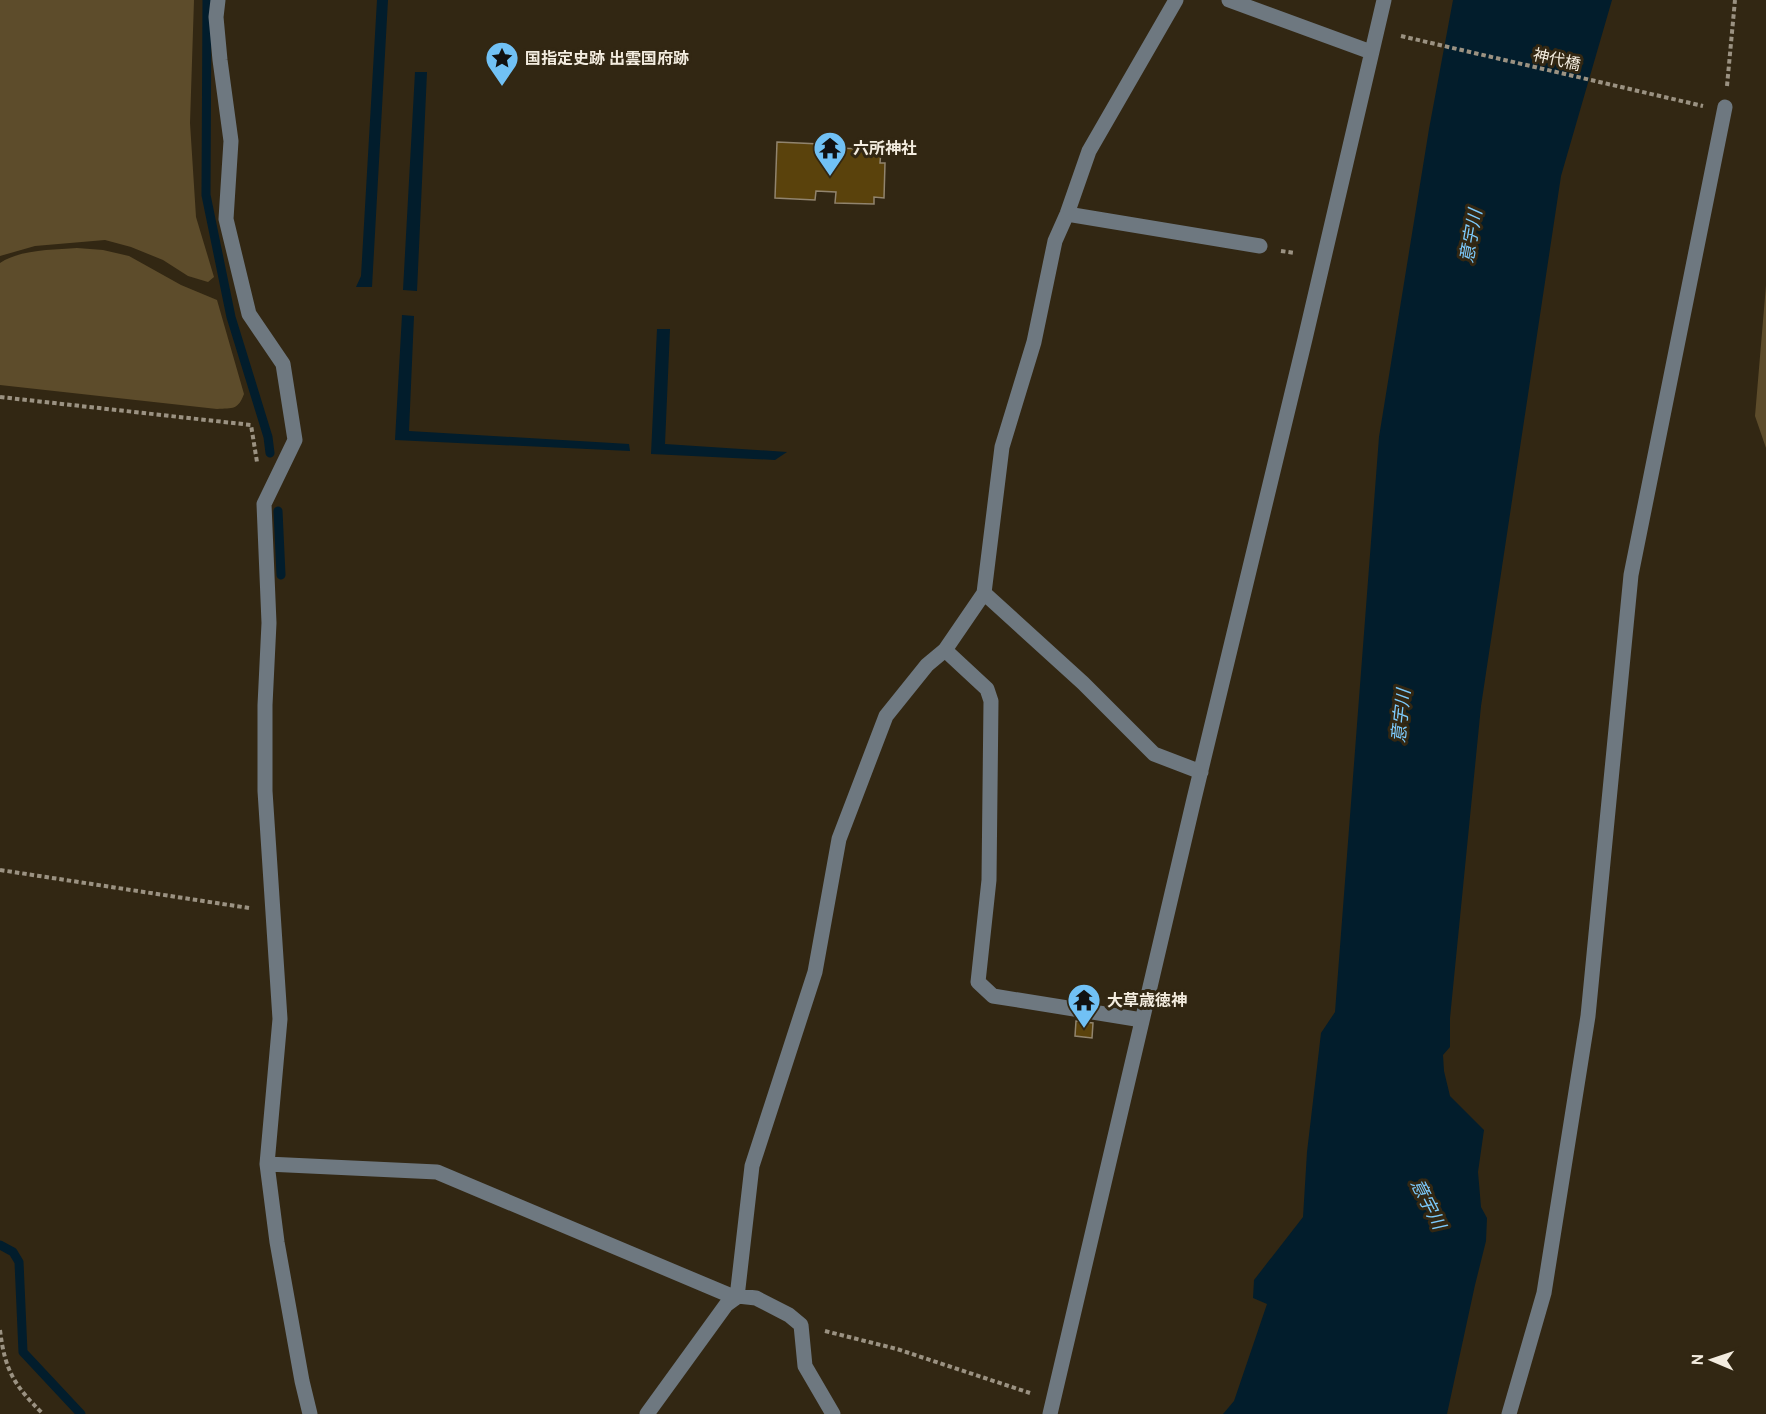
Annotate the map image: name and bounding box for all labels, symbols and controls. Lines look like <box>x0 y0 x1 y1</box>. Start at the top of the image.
place icon: 国指定史跡 出雲国府跡 <box>484 40 520 87</box>
street label: 神代橋 <box>1531 46 1582 76</box>
place label: 国指定史跡 出雲国府跡 <box>525 49 689 70</box>
temple icon: 六所神社 <box>812 130 848 177</box>
place label: 六所神社 <box>853 139 917 160</box>
water label: 意宇川 <box>1456 206 1489 265</box>
water label: 意宇川 <box>1388 686 1417 744</box>
temple icon: 大草歳徳神 <box>1066 982 1102 1029</box>
place label: 大草歳徳神 <box>1107 991 1187 1012</box>
water label: 意宇川 <box>1404 1175 1450 1236</box>
north arrow <box>1682 1330 1742 1390</box>
text: N <box>1689 1353 1709 1366</box>

